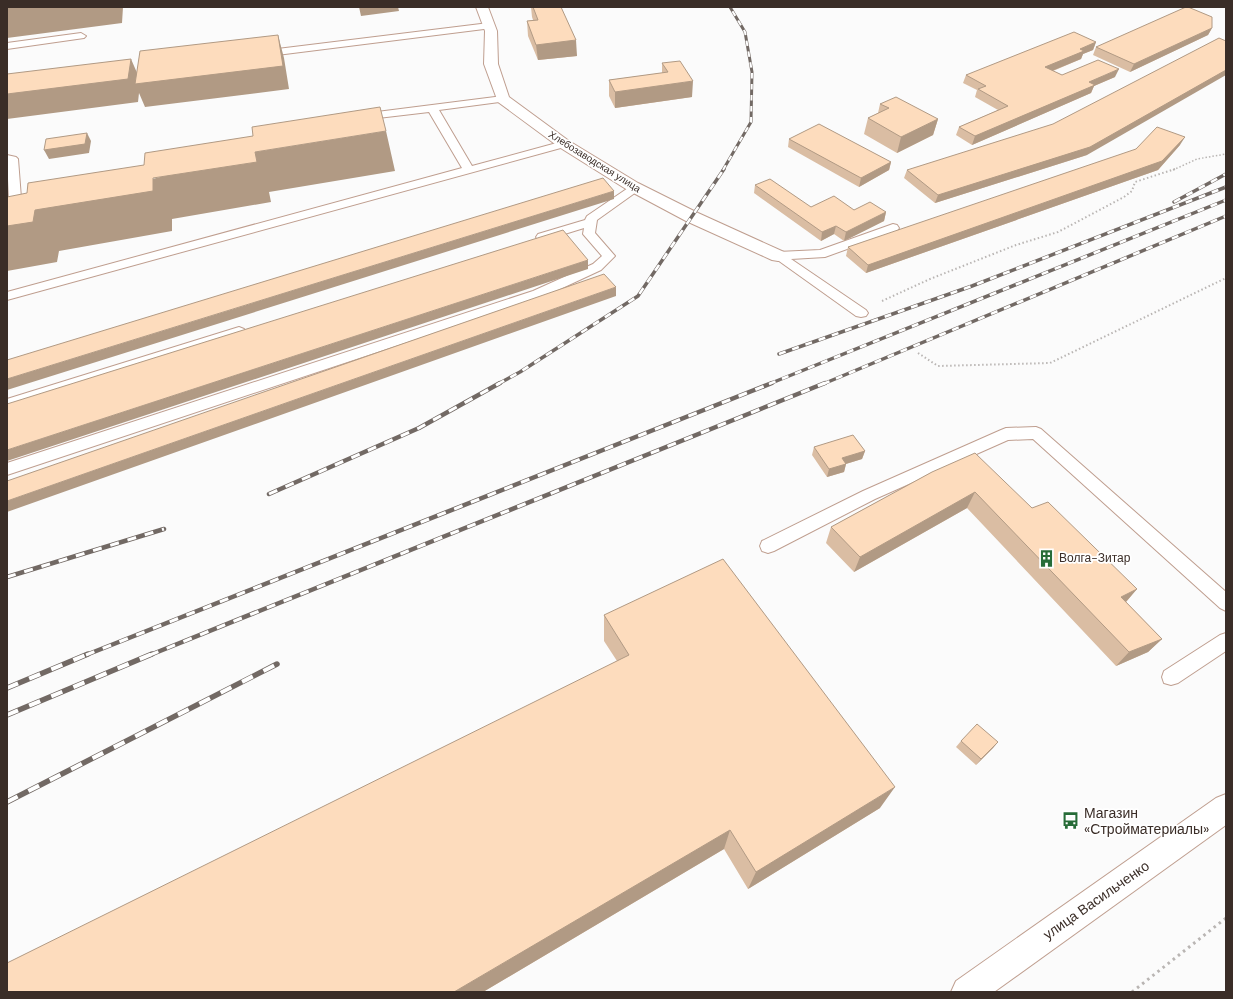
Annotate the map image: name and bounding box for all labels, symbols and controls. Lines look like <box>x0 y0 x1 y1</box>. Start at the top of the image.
street label: Хлебозаводская улица <box>546 128 644 195</box>
building icon: Волга-Зитар <box>1036 548 1056 568</box>
place label: Волга-Зитар <box>1059 550 1131 566</box>
place label: Магазин «Стройматериалы» <box>1084 804 1209 838</box>
bus stop icon: Магазин «Стройматериалы» <box>1061 811 1081 831</box>
street label: улица Васильченко <box>1039 856 1153 943</box>

